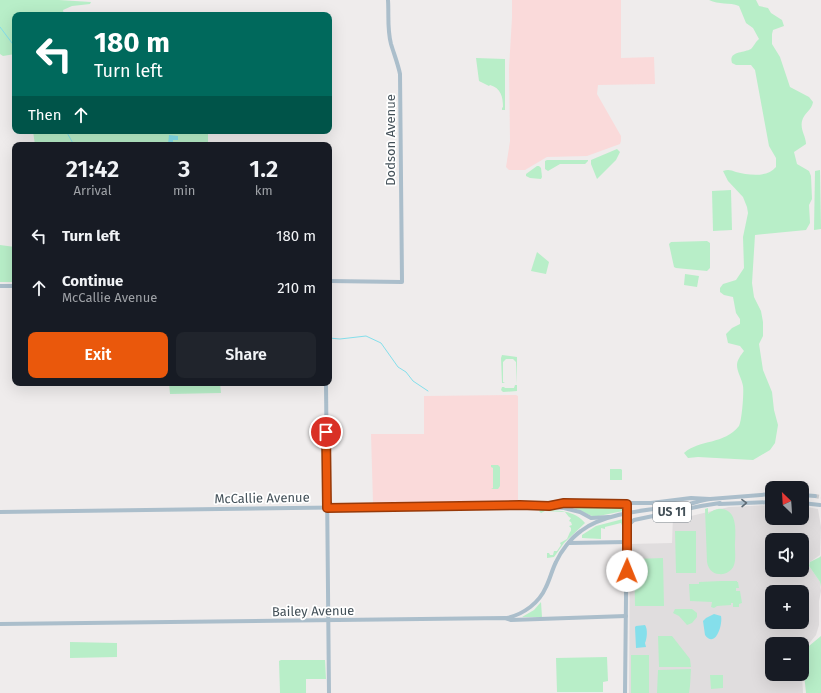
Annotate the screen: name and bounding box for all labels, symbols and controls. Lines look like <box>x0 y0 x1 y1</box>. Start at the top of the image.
text: 180 m <box>94 26 170 59</box>
icon: left <box>28 28 80 80</box>
text: Turn left <box>94 60 163 82</box>
street label: Dodson Avenue <box>383 94 398 186</box>
icon: ahead <box>70 104 92 126</box>
text: Then <box>28 106 62 124</box>
text: 21:42 <box>66 155 119 183</box>
text: 3 <box>178 155 190 183</box>
text: 1.2 <box>249 155 278 183</box>
text: Arrival <box>73 183 112 198</box>
text: min <box>173 183 195 198</box>
text: km <box>255 183 273 198</box>
icon: left <box>28 225 50 247</box>
text: Turn left <box>62 227 120 245</box>
text: 180 m <box>276 227 316 245</box>
text: Continue <box>62 272 123 290</box>
icon: ahead <box>28 277 50 299</box>
text: 210 m <box>277 279 316 297</box>
text: McCallie Avenue <box>62 290 157 305</box>
button: Exit <box>28 332 168 378</box>
button: Share <box>176 332 316 378</box>
pin <box>309 415 343 449</box>
icon: arrive <box>315 421 337 443</box>
north arrow <box>765 481 809 525</box>
map controls <box>765 481 809 681</box>
street label: McCallie Avenue <box>214 490 310 506</box>
one-way arrow <box>741 498 747 507</box>
road number: US 11 <box>653 502 691 522</box>
button: sound <box>765 533 809 577</box>
position arrow <box>606 550 648 592</box>
button: + <box>765 585 809 629</box>
street label: Bailey Avenue <box>272 603 354 619</box>
button: − <box>765 637 809 681</box>

